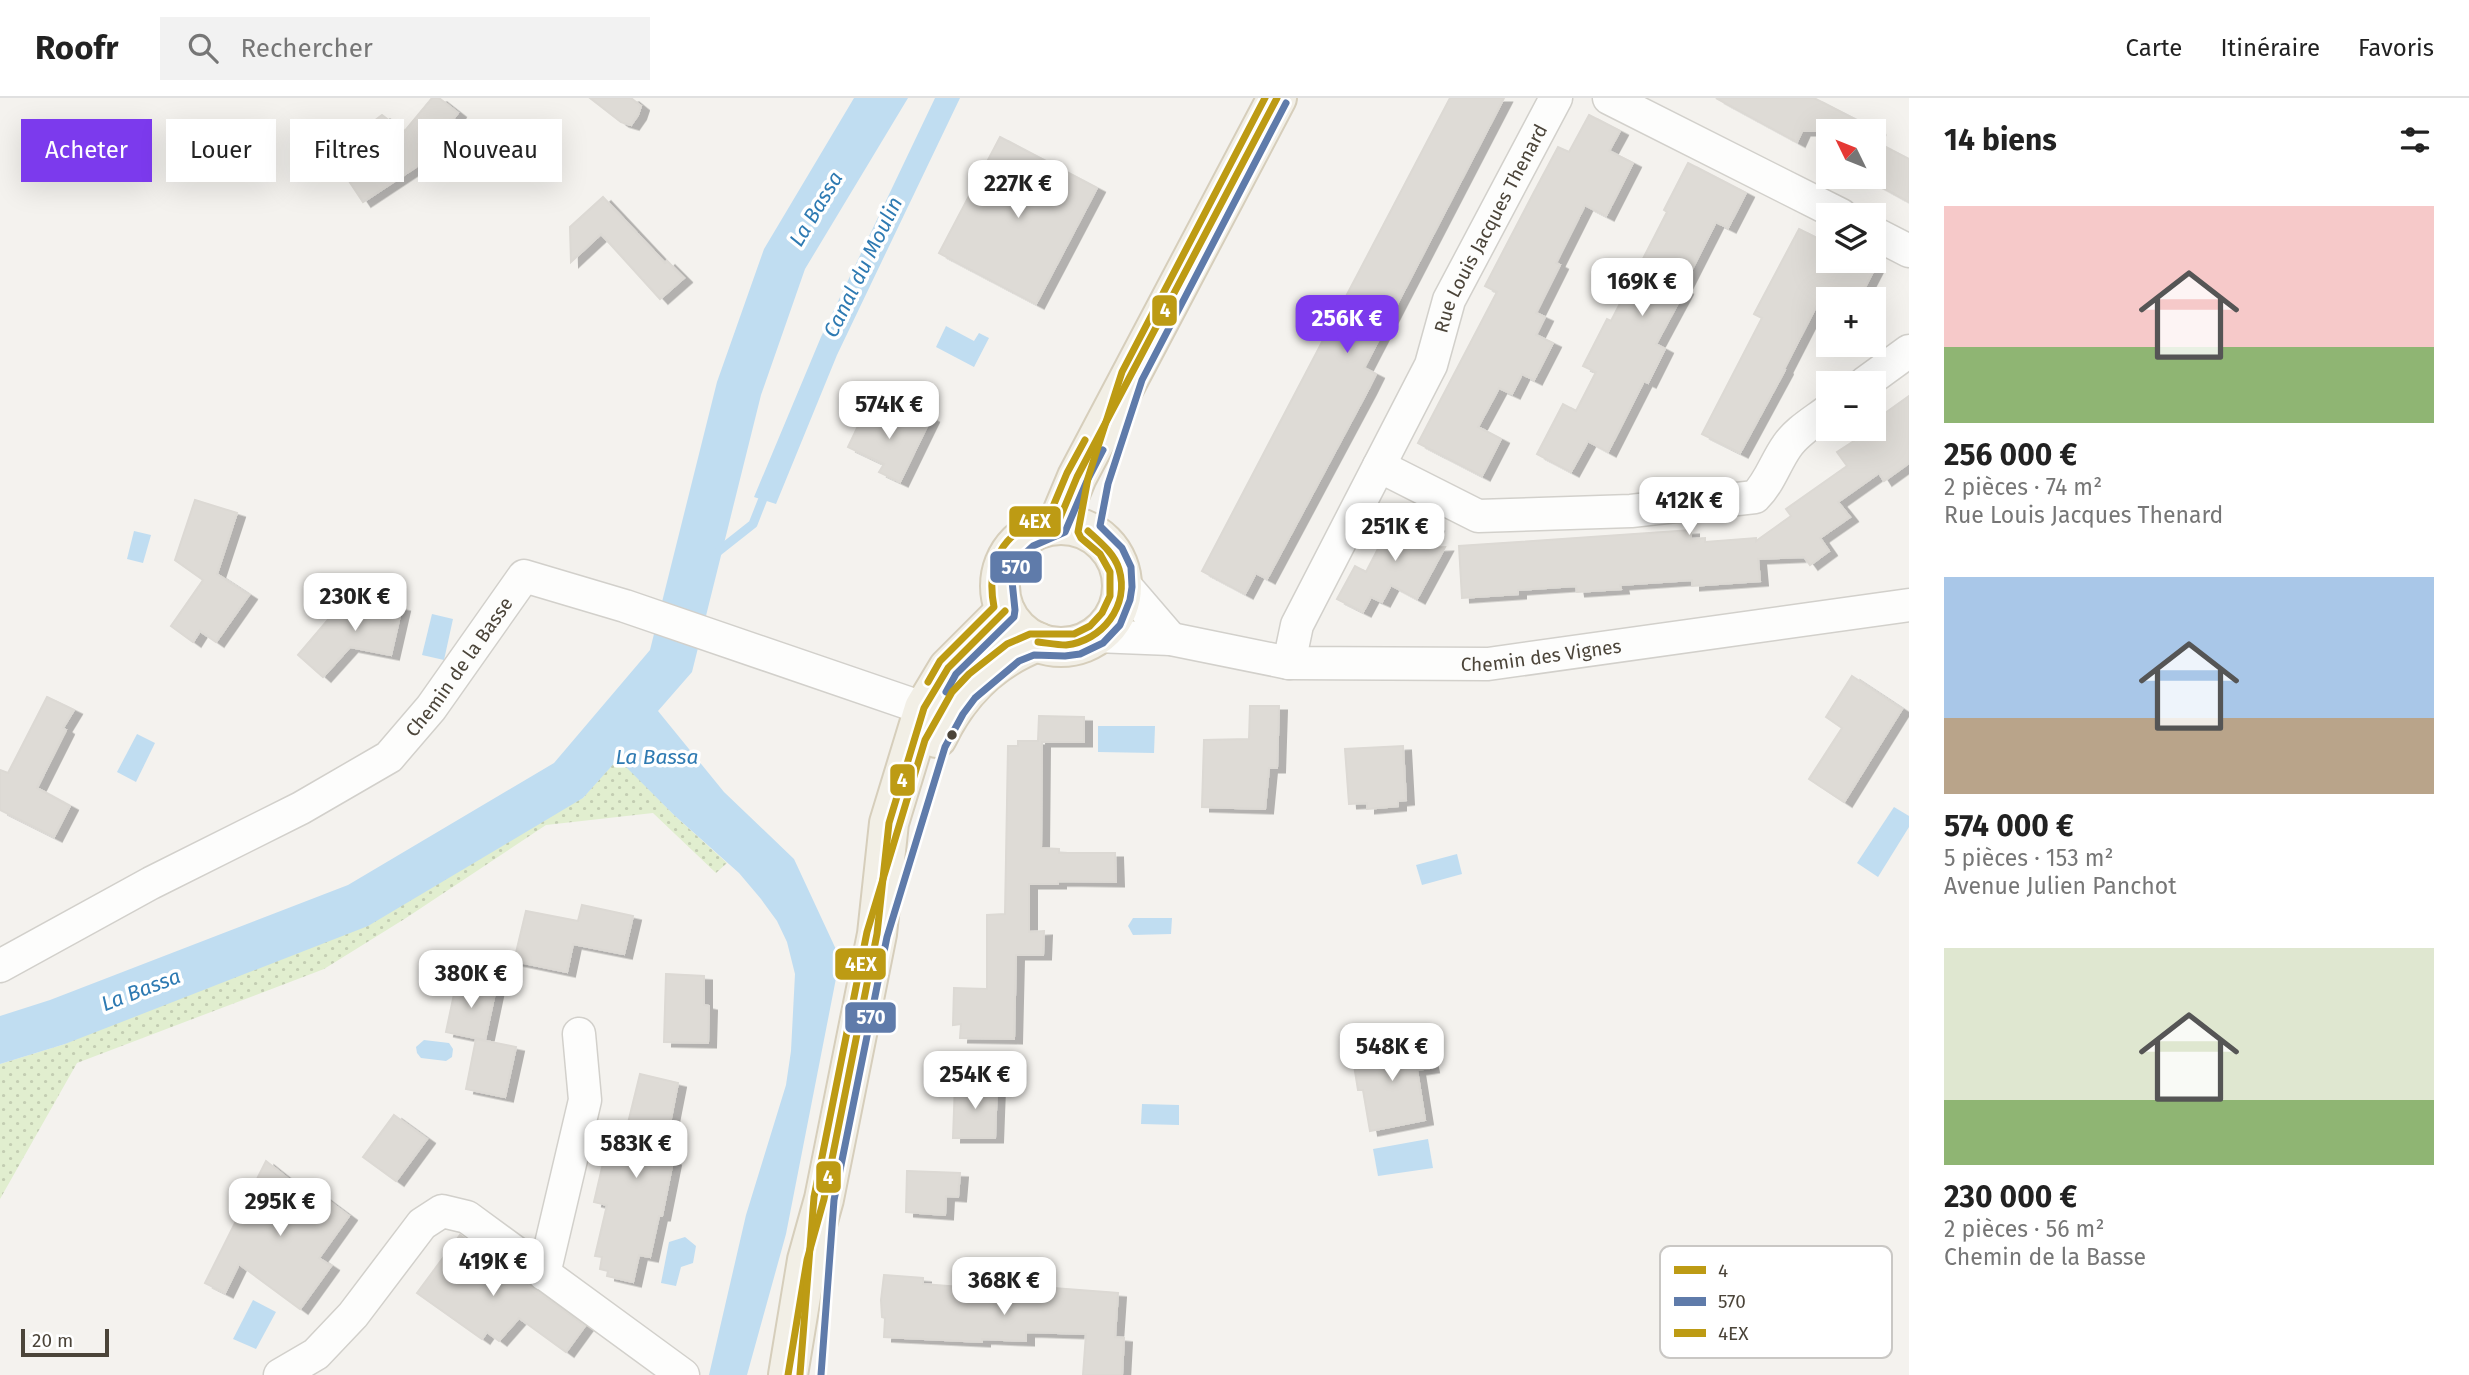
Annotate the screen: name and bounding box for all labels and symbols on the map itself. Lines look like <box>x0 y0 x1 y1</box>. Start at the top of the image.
north arrow <box>1816 119 1886 189</box>
street label: Rue Louis Jacques Thenard <box>1430 120 1552 335</box>
pin: 227K € <box>961 160 1075 220</box>
water label: La Bassa <box>784 167 848 251</box>
water label: Canal du Moulin <box>818 192 908 342</box>
pin: 169K € <box>1585 258 1699 318</box>
line badge: 4 <box>1151 294 1178 327</box>
pin: 256K € <box>1290 296 1404 355</box>
text: 4 <box>1160 299 1171 322</box>
pin: 574K € <box>832 382 946 441</box>
pin: 412K € <box>1632 478 1746 537</box>
pin: 251K € <box>1338 504 1452 563</box>
line badge: 4EX <box>1008 505 1062 538</box>
text: 4EX <box>1019 510 1052 533</box>
line badge: 570 <box>989 550 1043 584</box>
text: 570 <box>1001 556 1031 579</box>
pin: 230K € <box>298 574 412 633</box>
street label: Chemin de la Basse <box>401 593 518 741</box>
street label: Chemin des Vignes <box>1461 634 1623 676</box>
unlabelled marker <box>945 728 959 742</box>
water label: La Bassa <box>616 744 698 770</box>
line badge: 4 <box>889 763 916 797</box>
text: 4 <box>897 769 908 792</box>
line badge: 4EX <box>834 947 887 981</box>
pin: 380K € <box>414 950 528 1010</box>
text: 4EX <box>845 953 878 976</box>
water label: La Bassa <box>98 963 184 1017</box>
line badge: 570 <box>844 1001 897 1034</box>
text: 570 <box>856 1006 886 1029</box>
pin: 548K € <box>1335 1024 1449 1083</box>
pin: 254K € <box>918 1052 1032 1111</box>
pin: 583K € <box>579 1121 693 1180</box>
line badge: 4 <box>815 1160 842 1194</box>
text: 4 <box>823 1166 834 1189</box>
pin: 295K € <box>223 1178 337 1238</box>
pin: 419K € <box>436 1238 550 1298</box>
legend <box>1660 1246 1892 1358</box>
pin: 368K € <box>947 1258 1061 1317</box>
text: 4 <box>1718 1259 1728 1282</box>
text: 570 <box>1718 1290 1746 1313</box>
text: 4EX <box>1718 1322 1749 1345</box>
scale bar <box>21 1326 108 1358</box>

